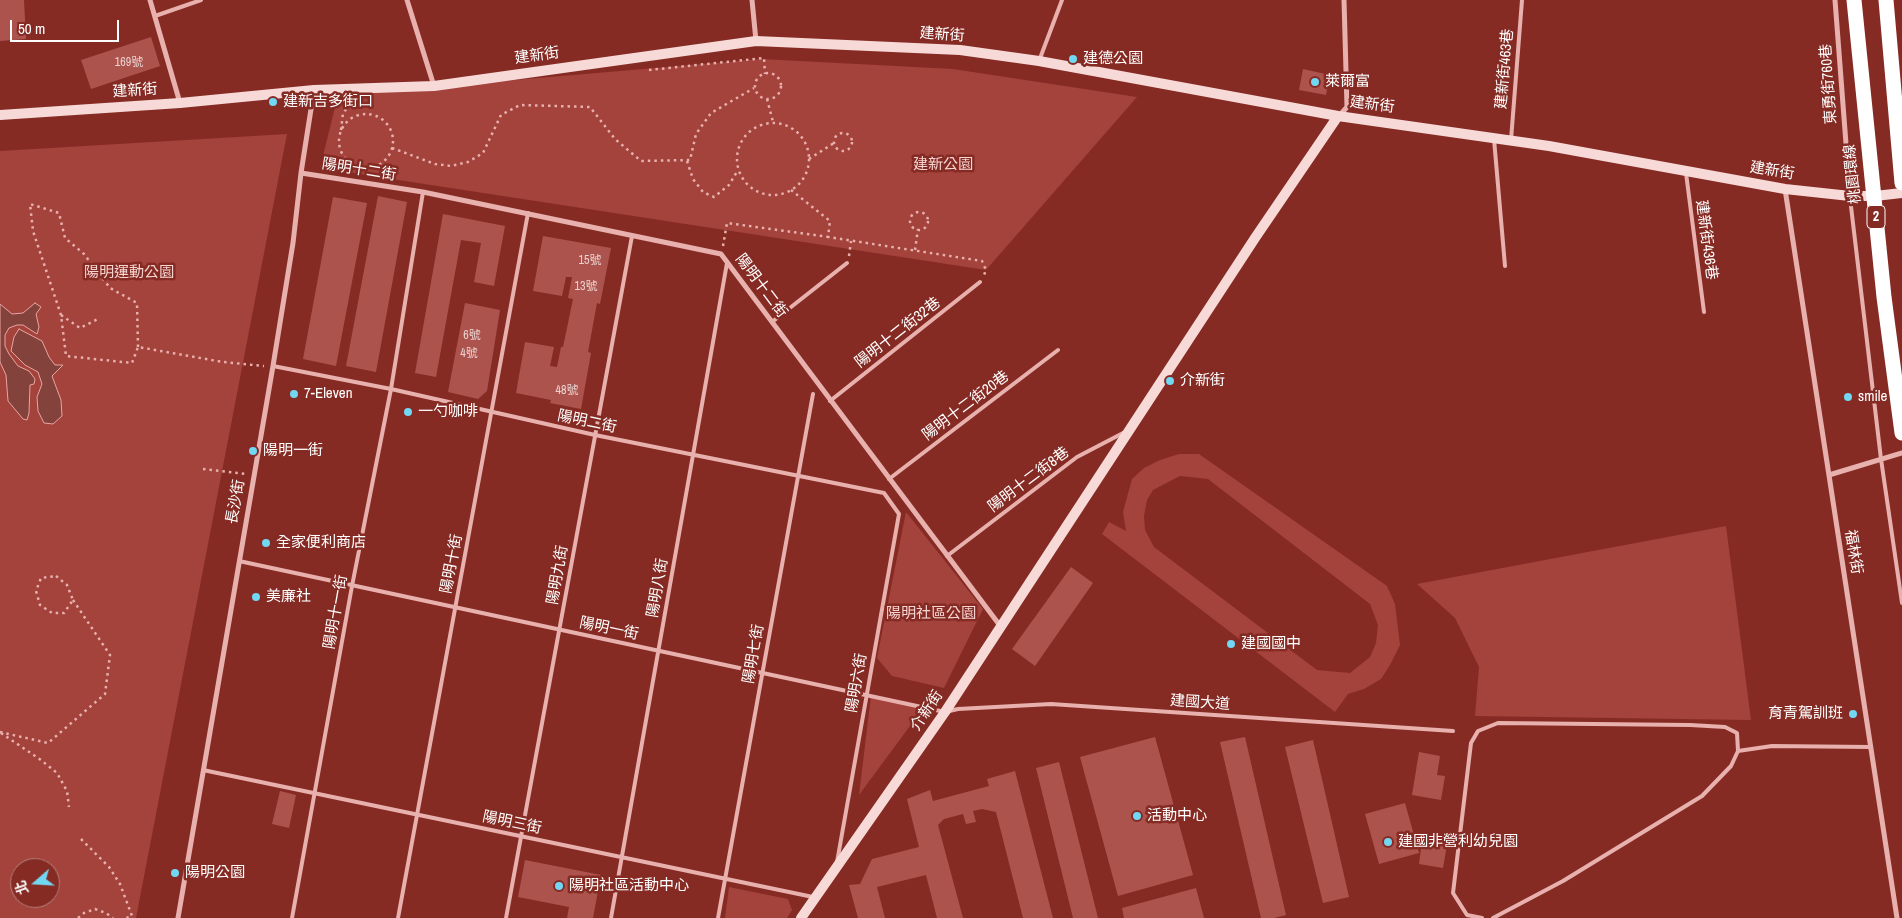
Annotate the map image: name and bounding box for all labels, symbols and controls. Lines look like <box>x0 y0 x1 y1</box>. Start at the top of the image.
scale bar <box>12 10 121 42</box>
text: 50 m <box>18 18 45 39</box>
street label: 建新街 <box>919 24 965 46</box>
street label: 建新街463巷 <box>1493 28 1517 110</box>
street label: 東勇街760巷 <box>1817 43 1841 125</box>
street label: 建新街 <box>513 44 561 68</box>
place label: 建德公園 <box>1083 50 1143 68</box>
marker: 建德公園 <box>1067 53 1079 65</box>
house number: 169號 <box>115 56 143 70</box>
place label: 萊爾富 <box>1325 73 1370 91</box>
marker: 萊爾富 <box>1309 76 1321 88</box>
street label: 建新街 <box>112 80 158 102</box>
place label: 建新吉多街口 <box>283 93 373 111</box>
street label: 建新街 <box>1349 93 1395 117</box>
marker: 建新吉多街口 <box>267 96 279 108</box>
street label: 桃園環線 <box>1841 143 1865 205</box>
street label: 陽明十二街 <box>321 155 397 185</box>
park label: 建新公園 <box>913 156 973 174</box>
street label: 建新街 <box>1748 159 1796 183</box>
street label: 建新街436巷 <box>1691 199 1721 281</box>
road number: 2 <box>1867 206 1885 228</box>
street label: 陽明十二街 <box>731 251 791 321</box>
house number: 15號 <box>579 254 601 268</box>
park label: 陽明運動公園 <box>84 264 174 282</box>
house number: 13號 <box>575 280 597 294</box>
street label: 陽明十二街32巷 <box>852 294 944 372</box>
house number: 6號 <box>463 329 481 343</box>
house number: 4號 <box>460 347 478 361</box>
street label: 陽明十二街20巷 <box>919 368 1013 444</box>
place label: 介新街 <box>1180 372 1225 390</box>
marker: 介新街 <box>1164 375 1176 387</box>
house number: 48號 <box>556 384 578 398</box>
place label: 7-Eleven <box>304 385 353 403</box>
marker: 7-Eleven <box>288 388 300 400</box>
place label: smile <box>1858 388 1887 406</box>
marker: smile <box>1842 391 1854 403</box>
place label: 一勺咖啡 <box>418 403 478 421</box>
marker: 一勺咖啡 <box>402 406 414 418</box>
street label: 陽明二街 <box>556 407 618 437</box>
place label: 陽明一街 <box>263 442 323 460</box>
street label: 陽明十二街8巷 <box>985 444 1073 516</box>
marker: 陽明一街 <box>247 445 259 457</box>
street label: 長沙街 <box>223 478 249 526</box>
street label: 福林街 <box>1841 528 1865 576</box>
street label: 陽明十街 <box>437 533 467 595</box>
place label: 全家便利商店 <box>276 534 366 552</box>
marker: 全家便利商店 <box>260 537 272 549</box>
street label: 陽明九街 <box>544 544 572 606</box>
street label: 陽明八街 <box>644 557 672 619</box>
street label: 陽明十一街 <box>321 574 351 650</box>
place label: 美廉社 <box>266 588 311 606</box>
marker: 美廉社 <box>250 591 262 603</box>
park label: 陽明社區公園 <box>886 605 976 623</box>
street label: 陽明一街 <box>578 614 640 644</box>
street label: 陽明七街 <box>740 623 768 685</box>
place label: 建國國中 <box>1241 635 1301 653</box>
marker: 建國國中 <box>1225 638 1237 650</box>
street label: 陽明六街 <box>843 652 871 714</box>
street label: 介新街 <box>907 687 947 735</box>
street label: 建國大道 <box>1169 692 1231 714</box>
place label: 育青駕訓班 <box>1768 705 1843 723</box>
marker: 育青駕訓班 <box>1847 708 1859 720</box>
place label: 活動中心 <box>1147 807 1207 825</box>
street label: 陽明三街 <box>481 808 543 838</box>
marker: 活動中心 <box>1131 810 1143 822</box>
place label: 建國非營利幼兒園 <box>1398 833 1518 851</box>
marker: 建國非營利幼兒園 <box>1382 836 1394 848</box>
north arrow <box>10 858 60 908</box>
place label: 陽明公園 <box>185 864 245 882</box>
marker: 陽明公園 <box>169 867 181 879</box>
place label: 陽明社區活動中心 <box>569 877 689 895</box>
text: 北 <box>11 878 33 897</box>
marker: 陽明社區活動中心 <box>553 880 565 892</box>

